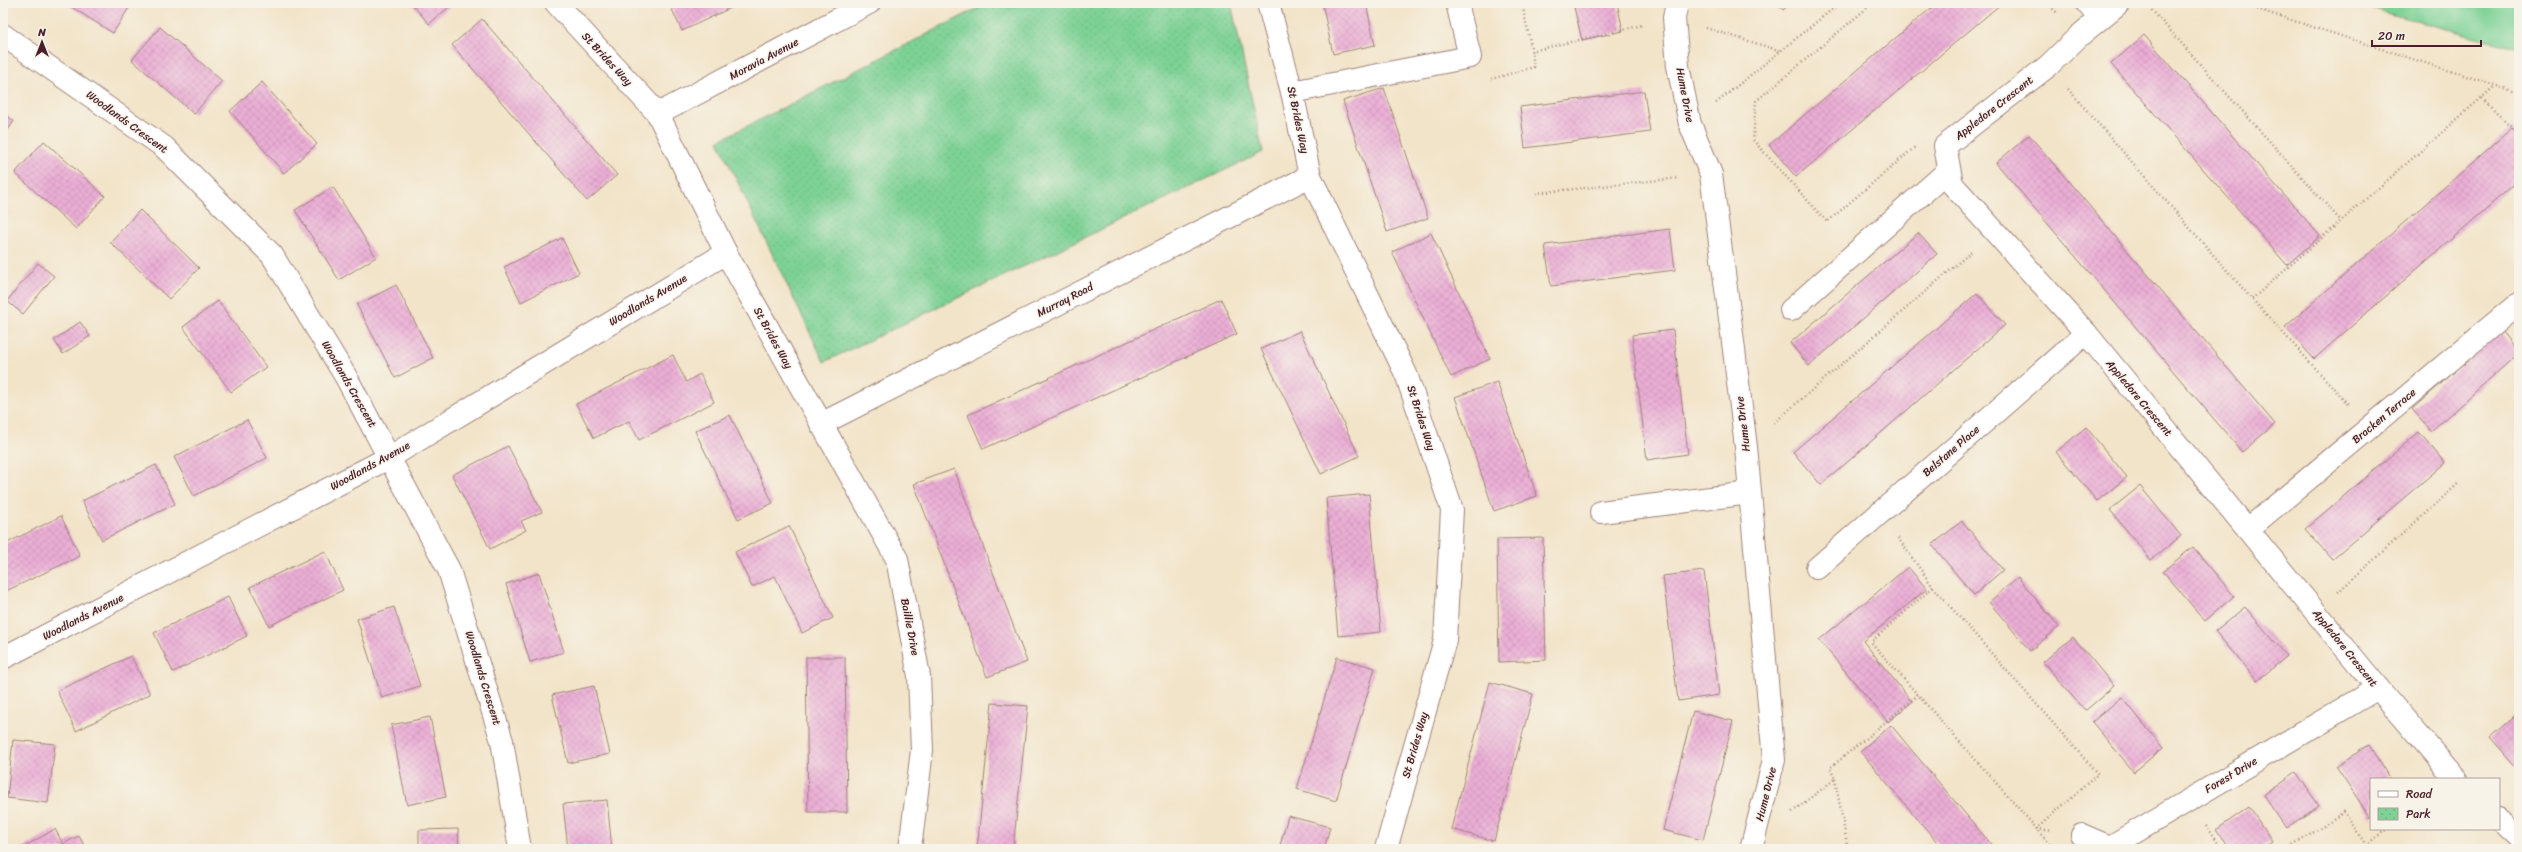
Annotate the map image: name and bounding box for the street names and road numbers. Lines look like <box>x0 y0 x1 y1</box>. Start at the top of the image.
street label: St Brides Way <box>577 28 637 91</box>
street label: Moravia Avenue <box>726 32 803 85</box>
street label: Hume Drive <box>1670 66 1700 124</box>
street label: Appledore Crescent <box>1950 71 2038 146</box>
street label: St Brides Way <box>1282 85 1314 156</box>
street label: Woodlands Crescent <box>82 86 172 159</box>
street label: Woodlands Avenue <box>605 269 692 331</box>
street label: Murray Road <box>1033 277 1098 322</box>
street label: St Brides Way <box>748 304 798 373</box>
street label: Woodlands Crescent <box>316 337 382 431</box>
street label: Appledore Crescent <box>2100 354 2177 441</box>
street label: St Brides Way <box>1401 383 1441 454</box>
street label: Bracken Terrace <box>2348 383 2421 449</box>
street label: Hume Drive <box>1730 395 1756 453</box>
street label: Belstane Place <box>1918 420 1984 482</box>
street label: Woodlands Avenue <box>327 436 414 496</box>
street label: Woodlands Avenue <box>39 588 128 646</box>
street label: Baillie Drive <box>895 597 925 658</box>
street label: Appledore Crescent <box>2307 604 2383 691</box>
street label: Woodlands Crescent <box>460 628 506 728</box>
street label: St Brides Way <box>1396 709 1434 780</box>
street label: Forest Drive <box>2201 751 2261 798</box>
street label: Hume Drive <box>1750 764 1782 823</box>

